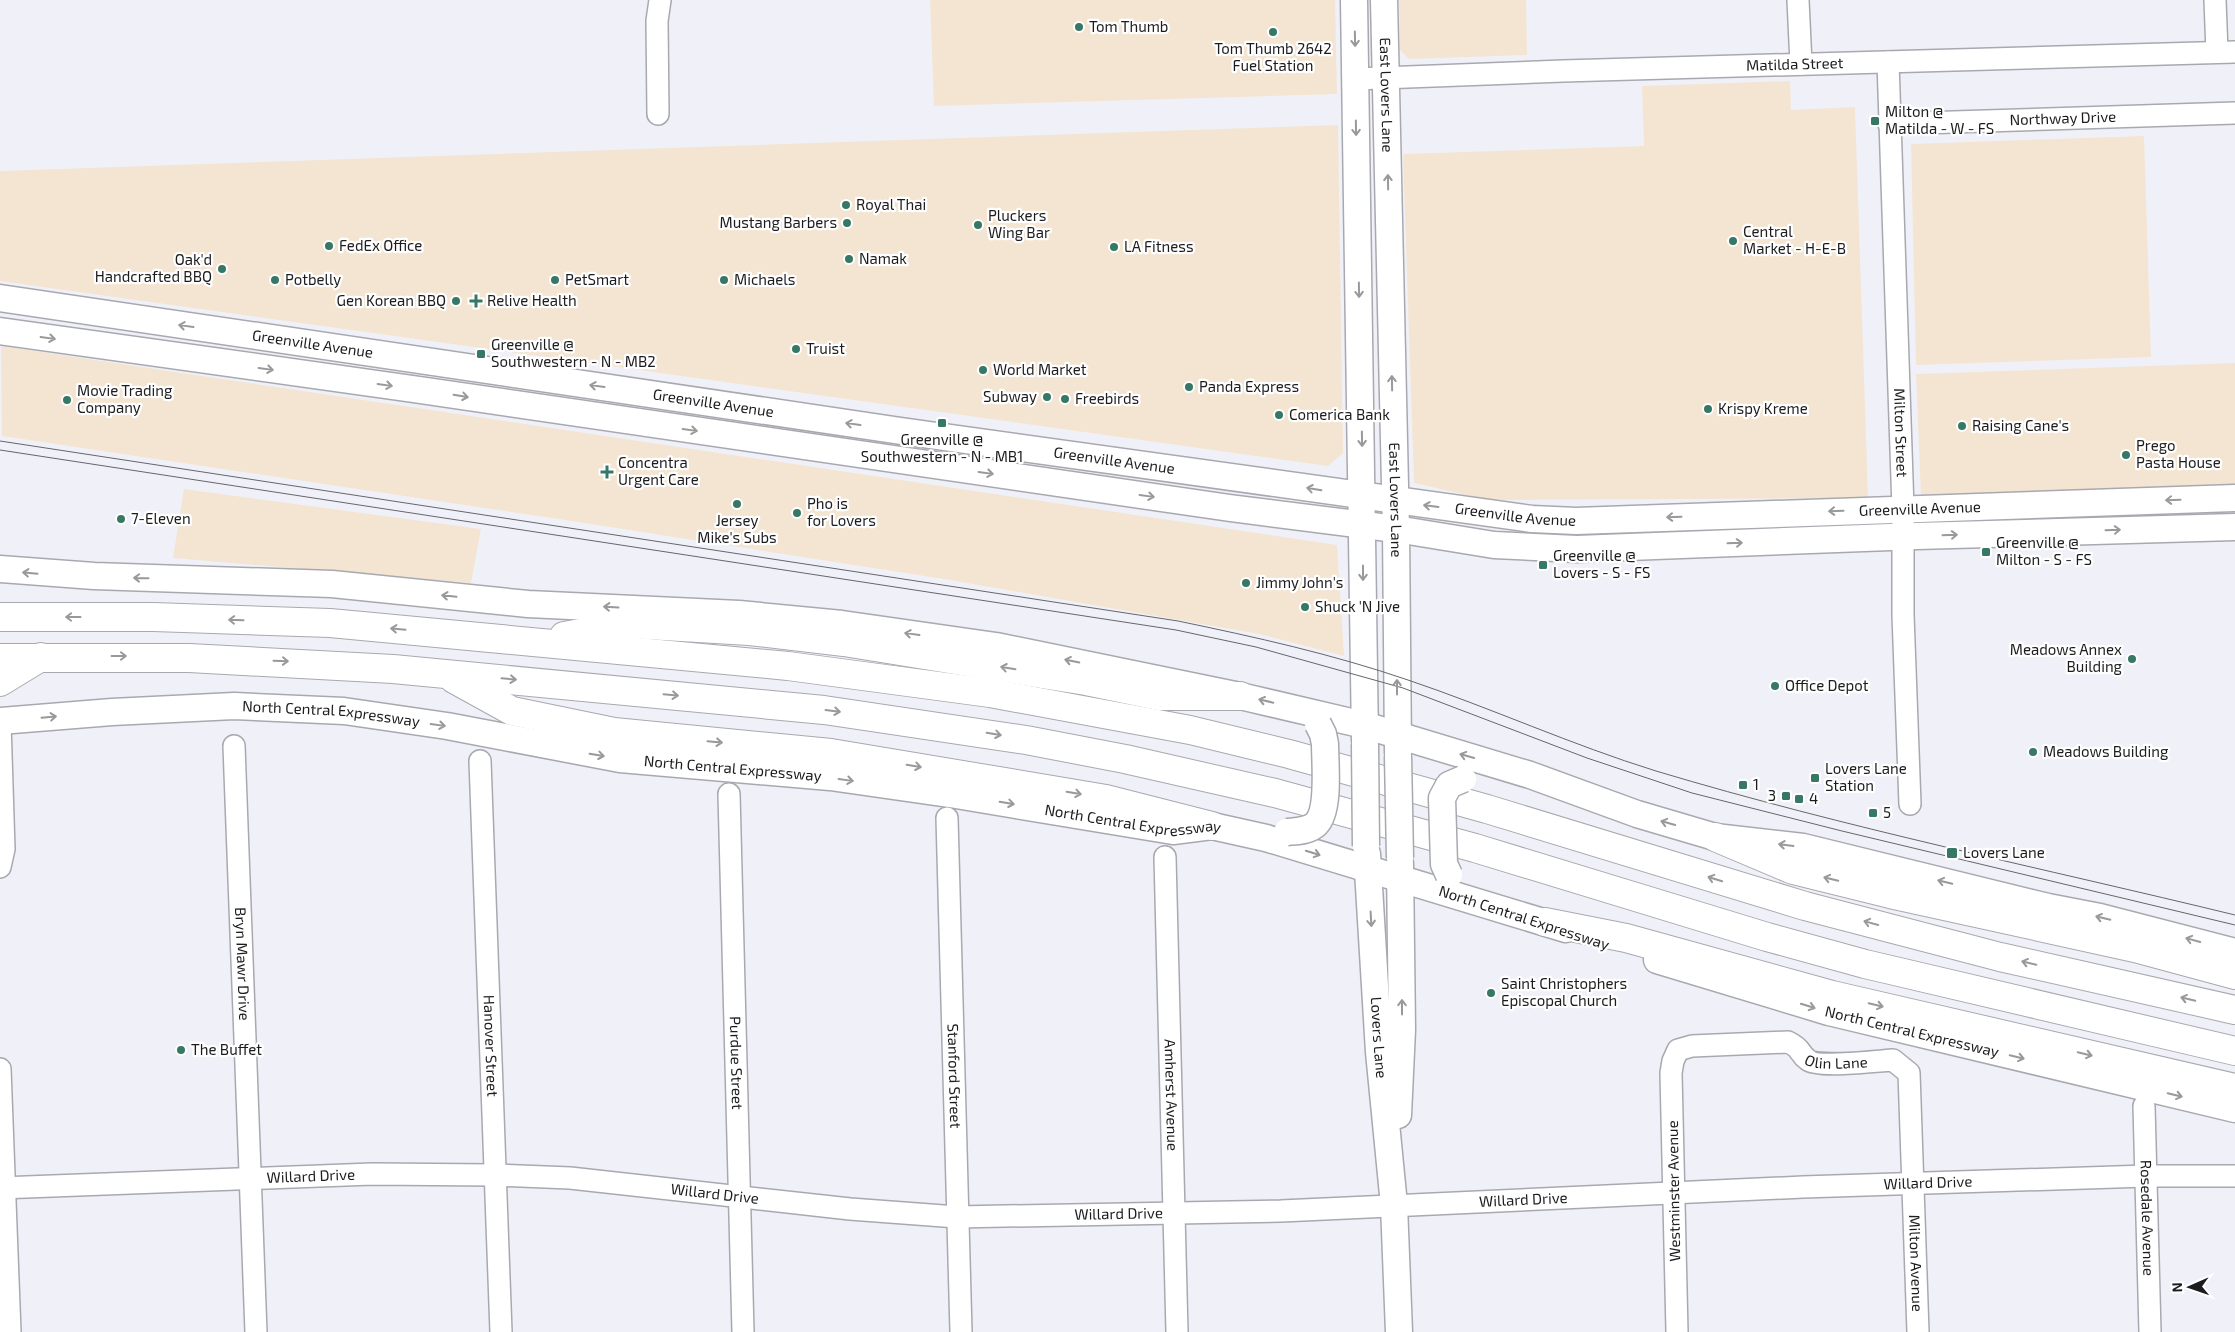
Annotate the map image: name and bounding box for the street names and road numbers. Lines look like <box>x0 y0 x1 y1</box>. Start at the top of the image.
street label: East Lovers Lane <box>1377 37 1397 153</box>
street label: Matilda Street <box>1746 53 1844 74</box>
street label: Northway Drive <box>2009 107 2117 128</box>
street label: Greenville Avenue <box>251 325 374 361</box>
street label: Greenville Avenue <box>652 384 775 420</box>
street label: Milton Street <box>1891 388 1912 478</box>
street label: Greenville Avenue <box>1053 442 1176 477</box>
street label: East Lovers Lane <box>1386 442 1406 558</box>
street label: Greenville Avenue <box>1859 497 1981 519</box>
street label: Greenville Avenue <box>1454 498 1577 529</box>
street label: North Central Expressway <box>242 696 421 730</box>
street label: North Central Expressway <box>643 751 823 784</box>
street label: North Central Expressway <box>1043 800 1223 839</box>
street label: North Central Expressway <box>1437 881 1612 953</box>
street label: Bryn Mawr Drive <box>232 907 254 1021</box>
street label: Hanover Street <box>481 994 502 1097</box>
street label: Lovers Lane <box>1368 996 1392 1079</box>
street label: North Central Expressway <box>1823 1001 2001 1060</box>
street label: Purdue Street <box>727 1016 747 1110</box>
street label: Stanford Street <box>945 1023 965 1129</box>
street label: Amherst Avenue <box>1162 1039 1182 1151</box>
street label: Olin Lane <box>1802 1050 1868 1072</box>
street label: Westminster Avenue <box>1663 1120 1683 1262</box>
street label: Rosedale Avenue <box>2137 1160 2159 1276</box>
street label: Willard Drive <box>266 1165 355 1186</box>
street label: Willard Drive <box>1883 1172 1973 1192</box>
street label: Willard Drive <box>670 1179 760 1207</box>
street label: Willard Drive <box>1479 1188 1568 1210</box>
street label: Willard Drive <box>1074 1203 1163 1223</box>
street label: Milton Avenue <box>1906 1214 1927 1312</box>

